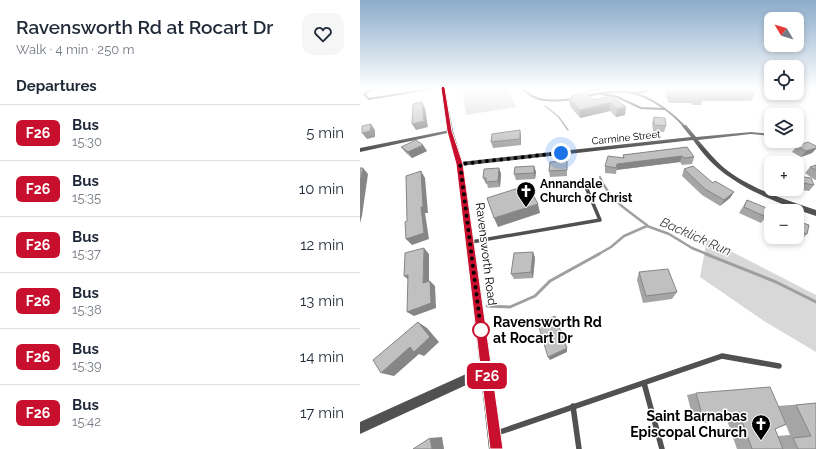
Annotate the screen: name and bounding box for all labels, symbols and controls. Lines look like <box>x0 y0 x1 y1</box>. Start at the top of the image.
north arrow <box>764 12 804 52</box>
map controls <box>764 12 804 244</box>
button: heart <box>302 13 344 55</box>
text: Ravensworth Rd at Rocart Dr <box>16 16 273 38</box>
text: Walk · 4 min · 250 m <box>16 42 134 57</box>
button: locate <box>764 60 804 100</box>
text: Departures <box>16 77 97 95</box>
button: layers <box>764 108 804 148</box>
text: Bus <box>72 116 99 134</box>
text: 5 min <box>306 124 344 142</box>
text: F26 <box>26 125 50 141</box>
street label: Carmine Street <box>591 128 662 147</box>
text: 15:30 <box>72 134 102 149</box>
your location <box>551 143 571 163</box>
button: + <box>764 156 804 196</box>
text: Bus <box>72 172 99 190</box>
place label: Annandale Church of Christ <box>540 177 633 205</box>
text: 10 min <box>299 180 344 198</box>
church icon: Annandale Church of Christ <box>515 180 537 208</box>
text: F26 <box>26 181 50 197</box>
text: 15:35 <box>72 190 101 205</box>
street label: Ravensworth Road <box>473 202 499 306</box>
button: − <box>764 204 804 244</box>
water label: Backlick Run <box>658 214 734 259</box>
text: Bus <box>72 228 99 246</box>
text: 12 min <box>300 236 344 254</box>
text: F26 <box>26 237 50 253</box>
text: 15:37 <box>72 246 101 261</box>
text: Bus <box>72 284 99 302</box>
text: 13 min <box>300 292 344 310</box>
text: F26 <box>26 293 50 309</box>
text: 15:38 <box>72 302 102 317</box>
place label: Ravensworth Rd at Rocart Dr <box>493 314 602 346</box>
marker: Ravensworth Rd at Rocart Dr <box>472 321 490 339</box>
text: Bus <box>72 340 99 358</box>
text: 14 min <box>300 348 344 366</box>
text: F26 <box>26 349 50 365</box>
text: 15:39 <box>72 358 102 373</box>
line badge: F26 <box>464 363 510 389</box>
text: F26 <box>475 368 499 384</box>
text: Bus <box>72 396 99 414</box>
text: 17 min <box>300 404 344 422</box>
text: F26 <box>26 405 50 421</box>
place label: Saint Barnabas Episcopal Church <box>630 408 747 440</box>
church icon: Saint Barnabas Episcopal Church <box>750 413 772 441</box>
text: 15:42 <box>72 414 101 429</box>

